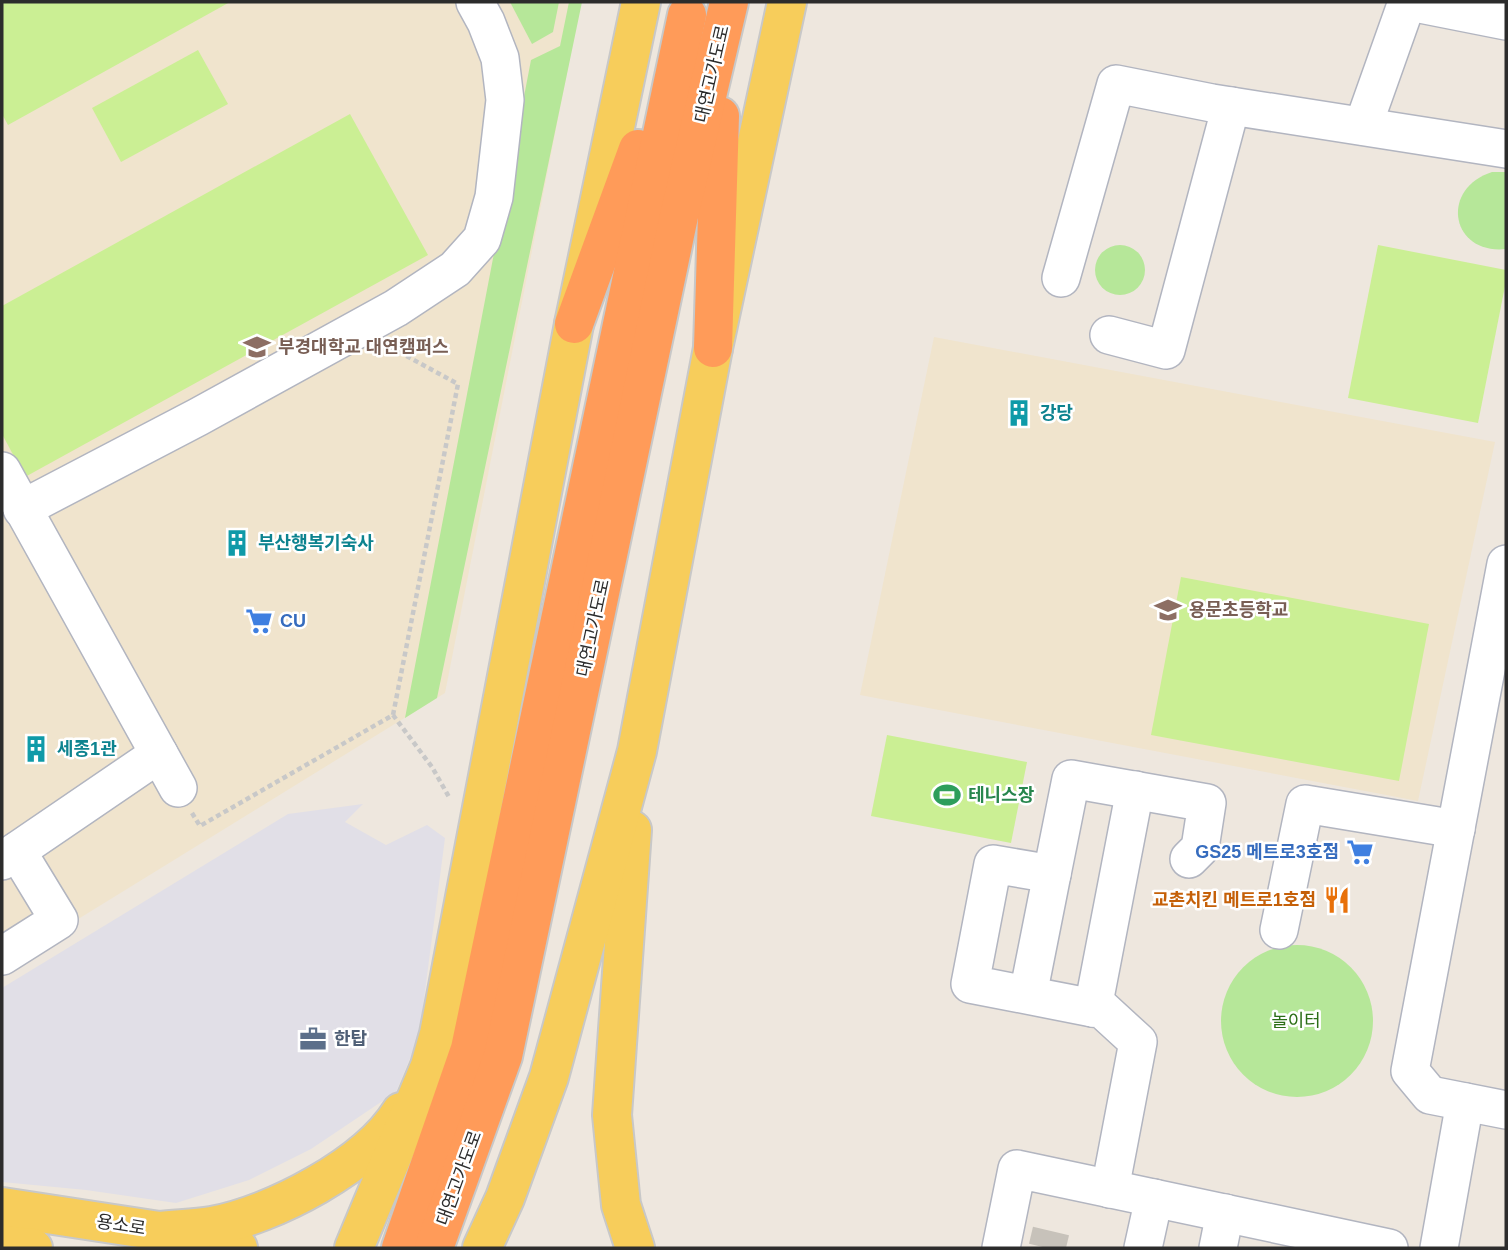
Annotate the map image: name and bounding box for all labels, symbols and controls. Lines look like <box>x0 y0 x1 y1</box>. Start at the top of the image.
street label: 대연고가도로 <box>691 23 733 125</box>
school or university icon: 부경대학교 대연캠퍼스 <box>242 332 272 362</box>
place label: 부경대학교 대연캠퍼스 <box>278 337 449 357</box>
building icon: 강당 <box>1004 398 1034 428</box>
place label: 강당 <box>1040 403 1073 423</box>
building icon: 부산행복기숙사 <box>222 528 252 558</box>
place label: 부산행복기숙사 <box>258 533 374 553</box>
street label: 대연고가도로 <box>573 577 613 679</box>
school or university icon: 용문초등학교 <box>1153 595 1183 625</box>
place label: 용문초등학교 <box>1189 600 1288 620</box>
supermarket icon: CU <box>244 606 274 636</box>
place label: CU <box>280 611 306 631</box>
building icon: 세종1관 <box>21 734 51 764</box>
place label: 세종1관 <box>57 739 117 759</box>
sports icon: 테니스장 <box>932 780 962 810</box>
place label: 테니스장 <box>968 785 1035 805</box>
supermarket icon: GS25 메트로3호점 <box>1345 837 1375 867</box>
place label: GS25 메트로3호점 <box>1195 842 1339 862</box>
restaurant icon: 교촌치킨 메트로1호점 <box>1322 885 1352 915</box>
place label: 교촌치킨 메트로1호점 <box>1152 890 1316 910</box>
park label: 놀이터 <box>1271 1011 1321 1031</box>
office icon: 한탑 <box>298 1024 328 1054</box>
place label: 한탑 <box>334 1029 368 1049</box>
street label: 대연고가도로 <box>433 1128 485 1228</box>
street label: 용소로 <box>95 1211 147 1239</box>

